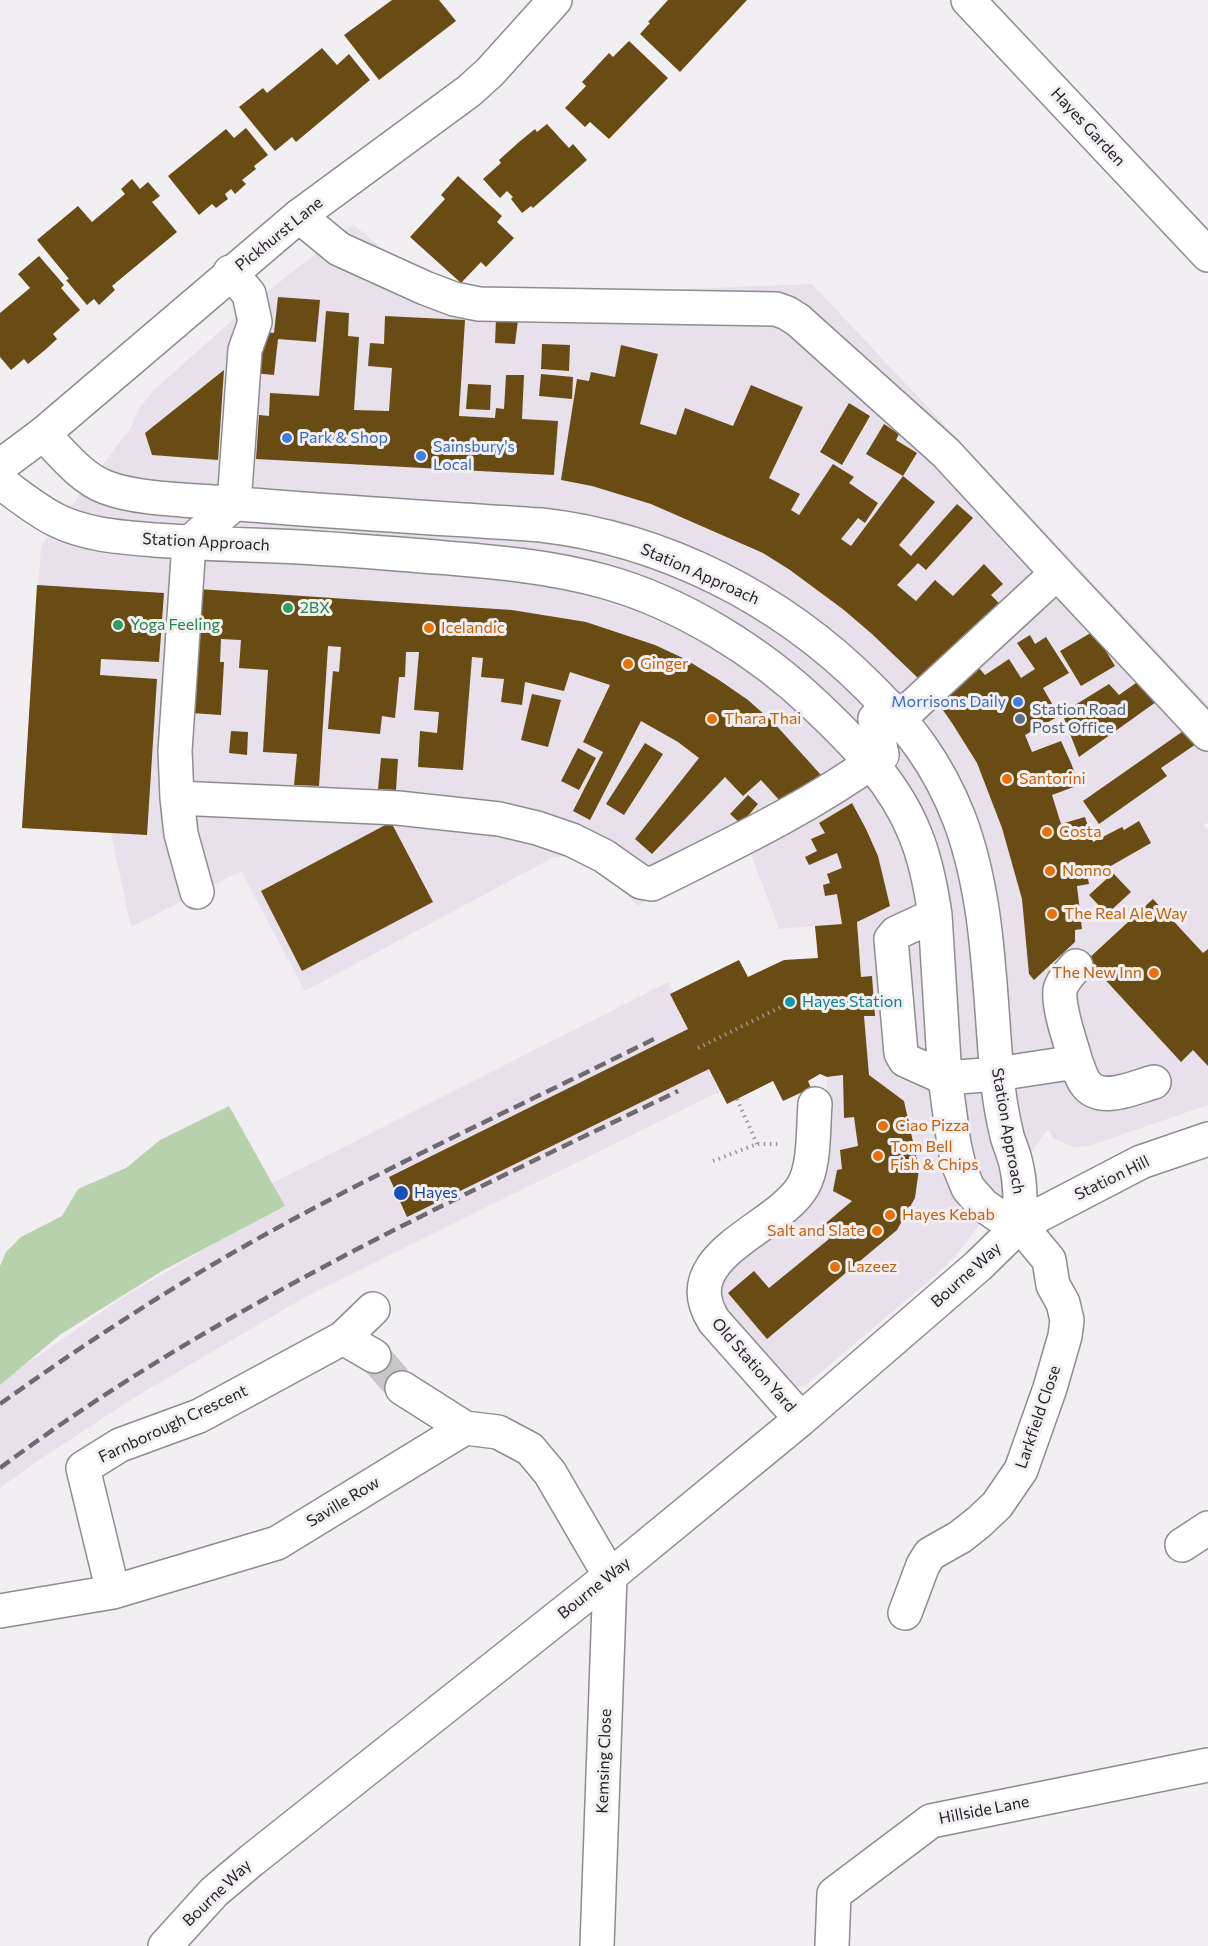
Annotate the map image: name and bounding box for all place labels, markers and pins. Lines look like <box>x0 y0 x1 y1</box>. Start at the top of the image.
place label: Park & Shop <box>299 428 388 448</box>
marker: Park & Shop <box>280 431 294 445</box>
place label: Sainsbury's Local <box>433 437 515 475</box>
marker: Sainsbury's Local <box>414 449 428 463</box>
place label: 2BX <box>300 598 330 618</box>
marker: 2BX <box>281 601 295 615</box>
place label: Yoga Feeling <box>130 615 220 635</box>
marker: Yoga Feeling <box>111 618 125 632</box>
place label: Icelandic <box>441 618 505 638</box>
marker: Icelandic <box>422 621 436 635</box>
place label: Ginger <box>640 654 688 674</box>
marker: Ginger <box>621 657 635 671</box>
place label: Morrisons Daily <box>891 692 1006 712</box>
marker: Morrisons Daily <box>1011 695 1025 709</box>
place label: Station Road Post Office <box>1032 700 1126 738</box>
place label: Thara Thai <box>724 709 801 729</box>
marker: Thara Thai <box>705 712 719 726</box>
marker: Station Road Post Office <box>1013 712 1027 726</box>
place label: Santorini <box>1019 769 1086 789</box>
marker: Santorini <box>1000 772 1014 786</box>
place label: Costa <box>1059 822 1102 842</box>
marker: Costa <box>1040 825 1054 839</box>
place label: Nonno <box>1062 861 1112 881</box>
marker: Nonno <box>1043 864 1057 878</box>
place label: The Real Ale Way <box>1064 904 1188 924</box>
marker: The Real Ale Way <box>1045 907 1059 921</box>
place label: The New Inn <box>1052 963 1142 983</box>
marker: The New Inn <box>1147 966 1161 980</box>
place label: Hayes Station <box>802 992 903 1012</box>
marker: Hayes Station <box>783 995 797 1009</box>
place label: Ciao Pizza <box>895 1116 969 1136</box>
marker: Ciao Pizza <box>876 1119 890 1133</box>
place label: Tom Bell Fish & Chips <box>890 1137 978 1175</box>
marker: Tom Bell Fish & Chips <box>871 1149 885 1163</box>
place label: Hayes <box>414 1183 458 1203</box>
marker: Hayes <box>392 1184 410 1202</box>
place label: Hayes Kebab <box>902 1205 995 1225</box>
marker: Hayes Kebab <box>883 1208 897 1222</box>
place label: Salt and Slate <box>767 1221 865 1241</box>
marker: Salt and Slate <box>870 1224 884 1238</box>
place label: Lazeez <box>847 1257 897 1277</box>
marker: Lazeez <box>828 1260 842 1274</box>

